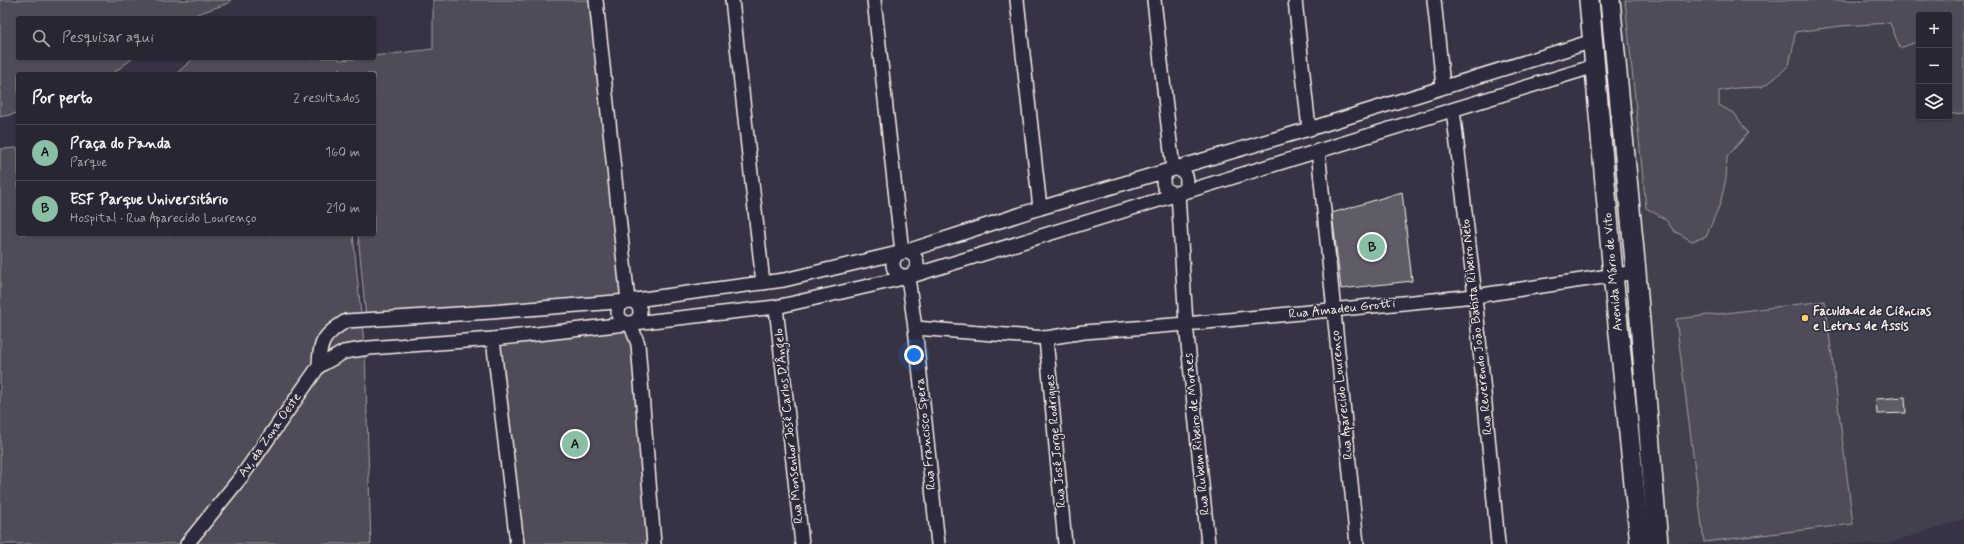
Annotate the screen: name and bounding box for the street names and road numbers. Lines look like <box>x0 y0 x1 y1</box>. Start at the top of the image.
street label: Avenida Mário de Vito <box>1599 212 1627 332</box>
street label: Rua Reverendo João Batista Ribeiro Neto <box>1457 218 1497 436</box>
street label: Rua Amadeu Grotti <box>1288 295 1396 323</box>
street label: Rua Monsenhor José Carlos D'Ângelo <box>770 327 810 525</box>
street label: Rua Aparecido Lourenço <box>1327 329 1358 461</box>
street label: Rua Rubem Ribeiro de Moraes <box>1180 352 1214 516</box>
street label: Rua José Jorge Rodrigues <box>1042 373 1071 509</box>
street label: Rua Francisco Spera <box>912 377 940 491</box>
street label: Av, da Zona Oeste <box>234 389 306 481</box>

